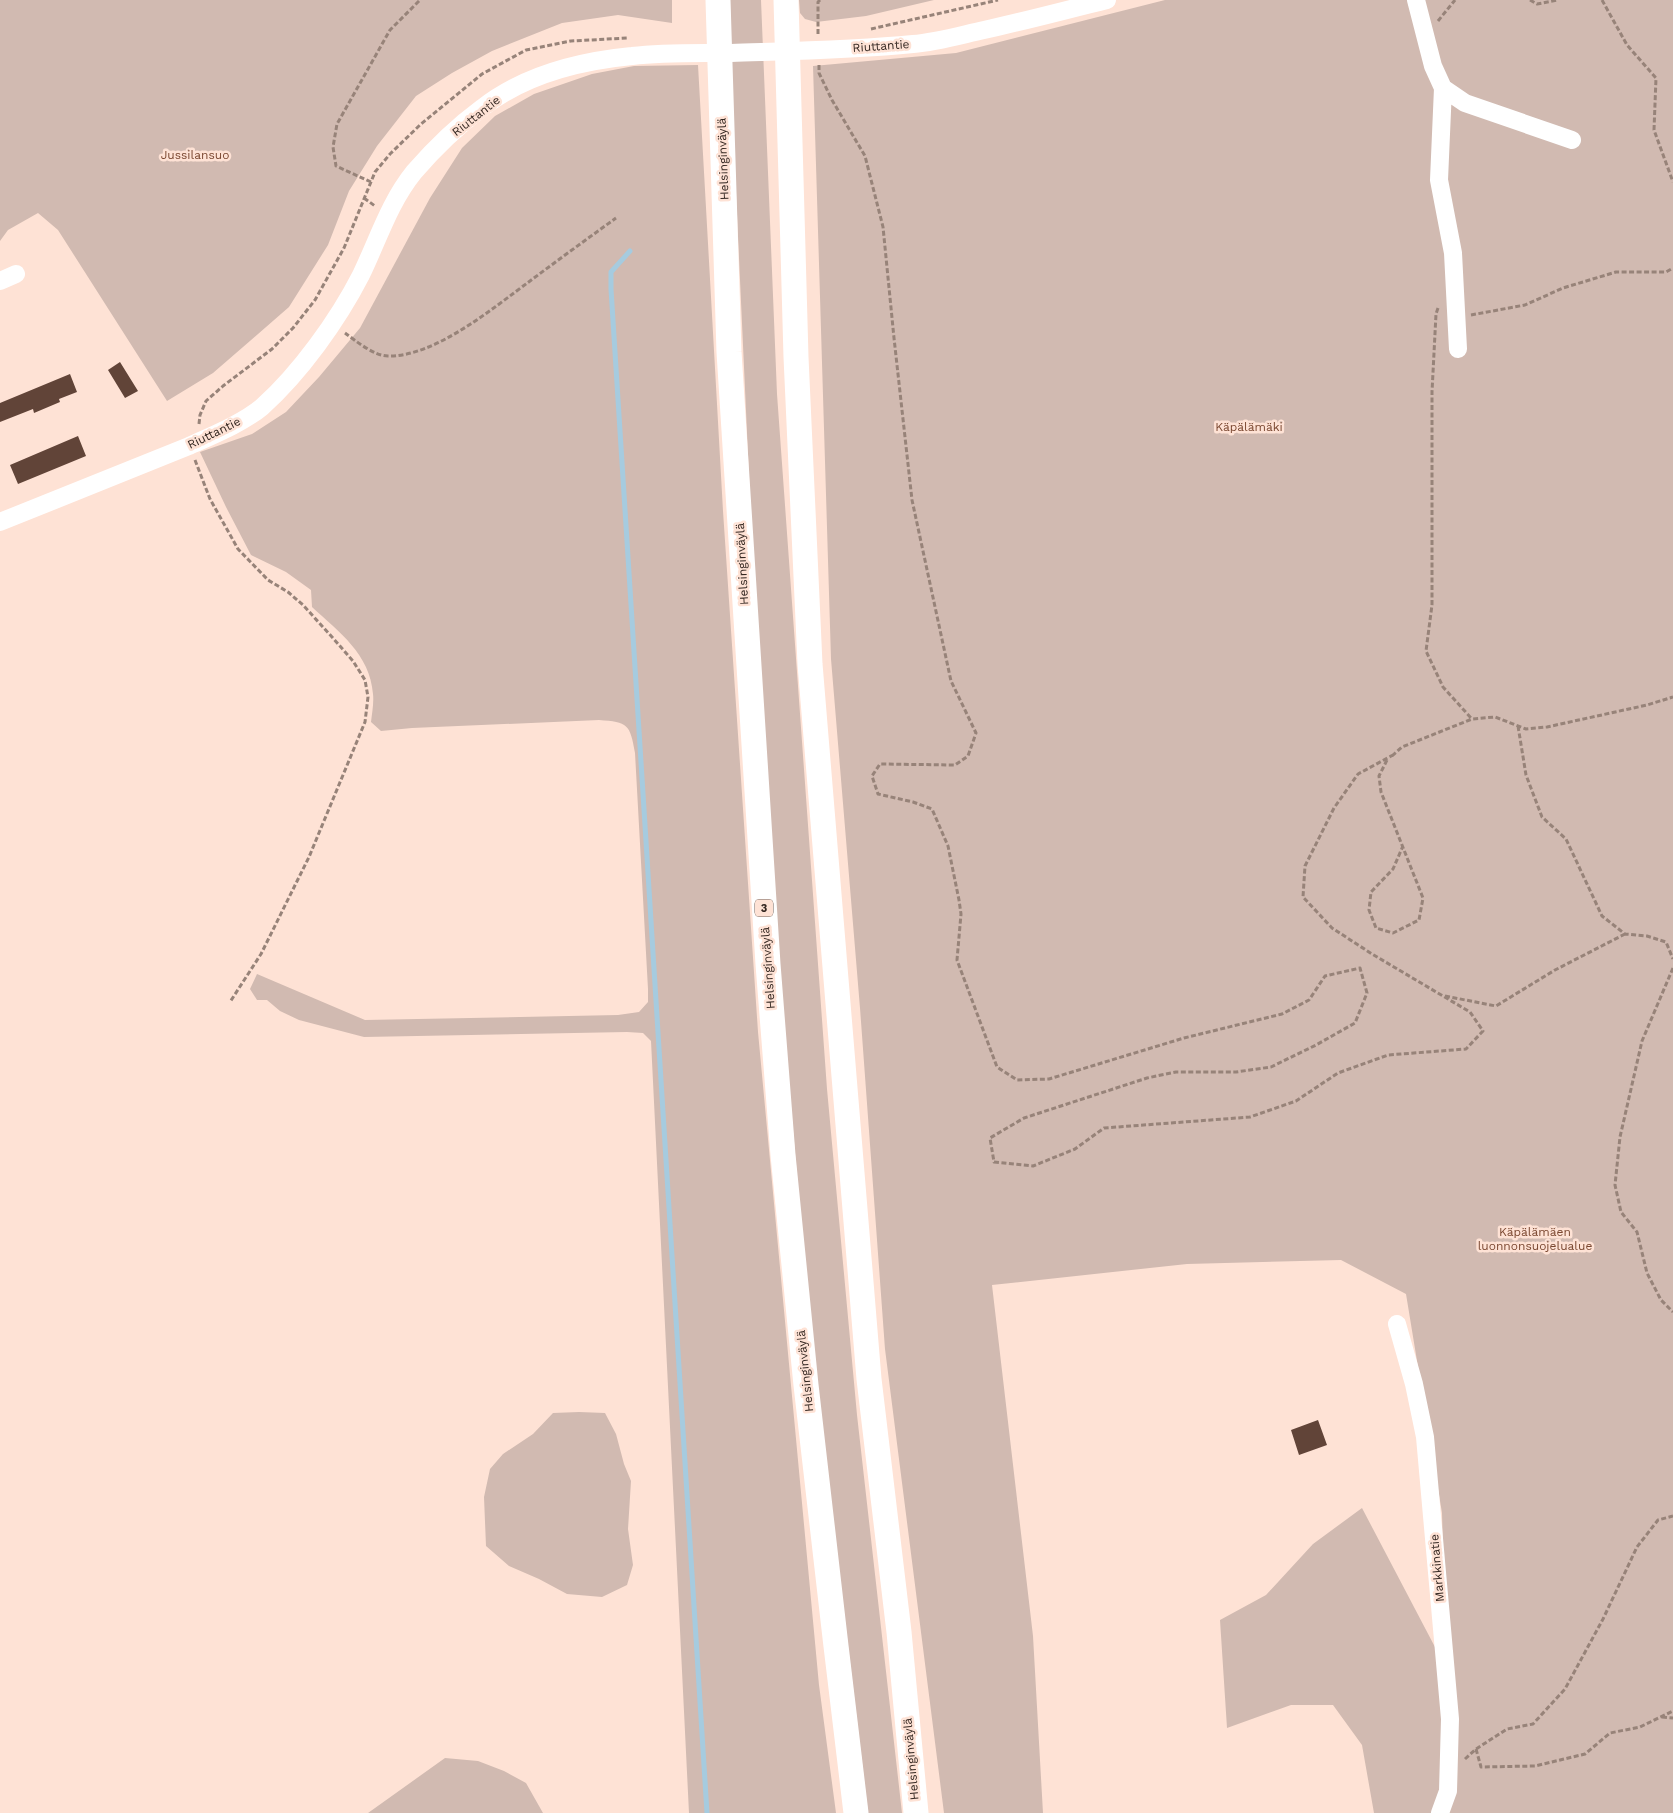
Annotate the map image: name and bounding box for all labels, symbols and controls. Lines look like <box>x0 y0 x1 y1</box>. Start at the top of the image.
street label: Riuttantie <box>852 37 910 55</box>
street label: Riuttantie <box>449 93 503 139</box>
street label: Helsinginväylä <box>715 117 731 200</box>
park label: Jussilansuo <box>161 148 229 162</box>
street label: Riuttantie <box>185 414 243 452</box>
park label: Käpälämäki <box>1215 420 1283 434</box>
street label: Helsinginväylä <box>733 522 751 605</box>
road number: 3 <box>755 900 773 916</box>
street label: Helsinginväylä <box>758 926 778 1010</box>
park label: Käpälämäen luonnonsuojelualue <box>1478 1225 1592 1253</box>
street label: Helsinginväylä <box>794 1329 816 1413</box>
street label: Markkinatie <box>1427 1534 1447 1602</box>
street label: Helsinginväylä <box>900 1717 922 1801</box>

